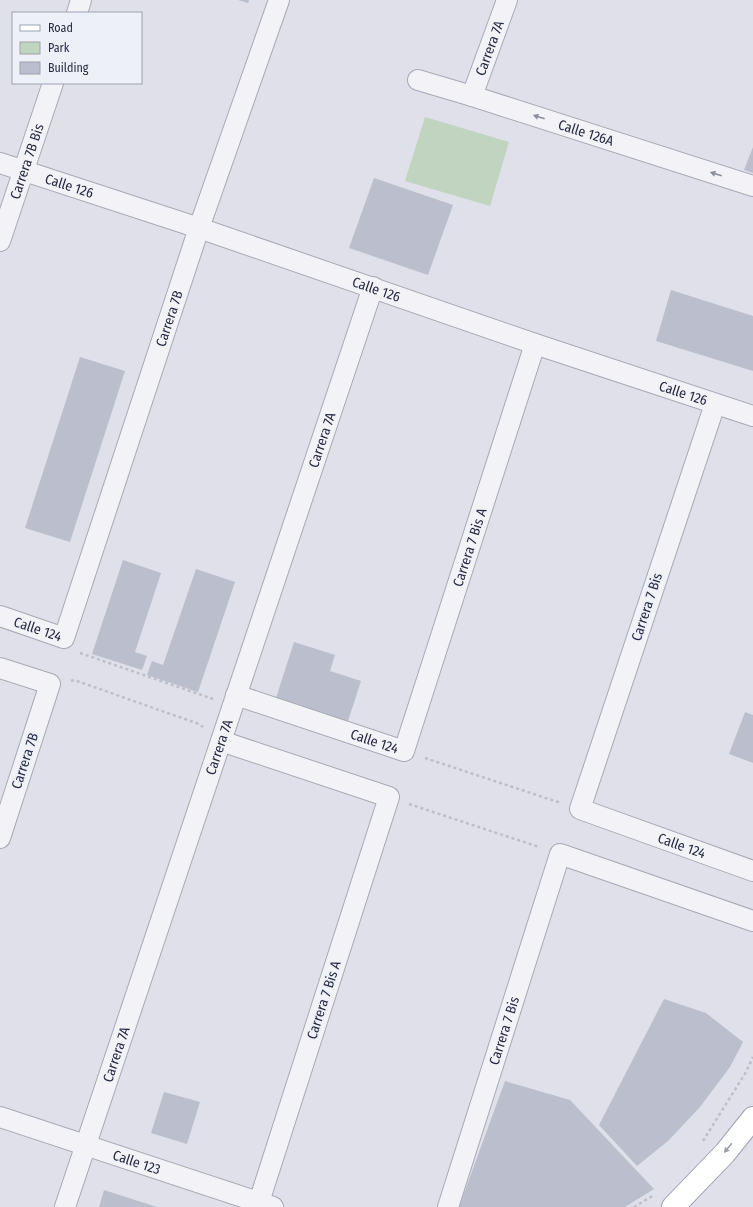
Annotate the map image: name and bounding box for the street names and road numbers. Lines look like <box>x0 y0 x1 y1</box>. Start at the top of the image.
street label: Carrera 7A <box>472 18 508 78</box>
street label: Calle 126A <box>556 116 616 150</box>
street label: Carrera 7B Bis <box>6 121 47 201</box>
street label: Calle 126 <box>43 170 96 202</box>
street label: Calle 126 <box>350 273 403 305</box>
street label: Carrera 7B <box>152 288 186 349</box>
street label: Calle 126 <box>657 377 710 409</box>
street label: Carrera 7A <box>305 409 339 470</box>
street label: Carrera 7 Bis A <box>449 505 490 589</box>
street label: Carrera 7 Bis <box>628 571 666 643</box>
street label: Calle 124 <box>12 613 64 645</box>
street label: Carrera 7A <box>202 717 236 777</box>
street label: Calle 124 <box>348 725 401 757</box>
street label: Carrera 7B <box>8 730 42 791</box>
street label: Calle 124 <box>656 829 708 862</box>
street label: Carrera 7 Bis A <box>303 958 345 1041</box>
street label: Carrera 7 Bis <box>485 994 523 1067</box>
street label: Carrera 7A <box>99 1024 133 1084</box>
street label: Calle 123 <box>111 1146 163 1178</box>

